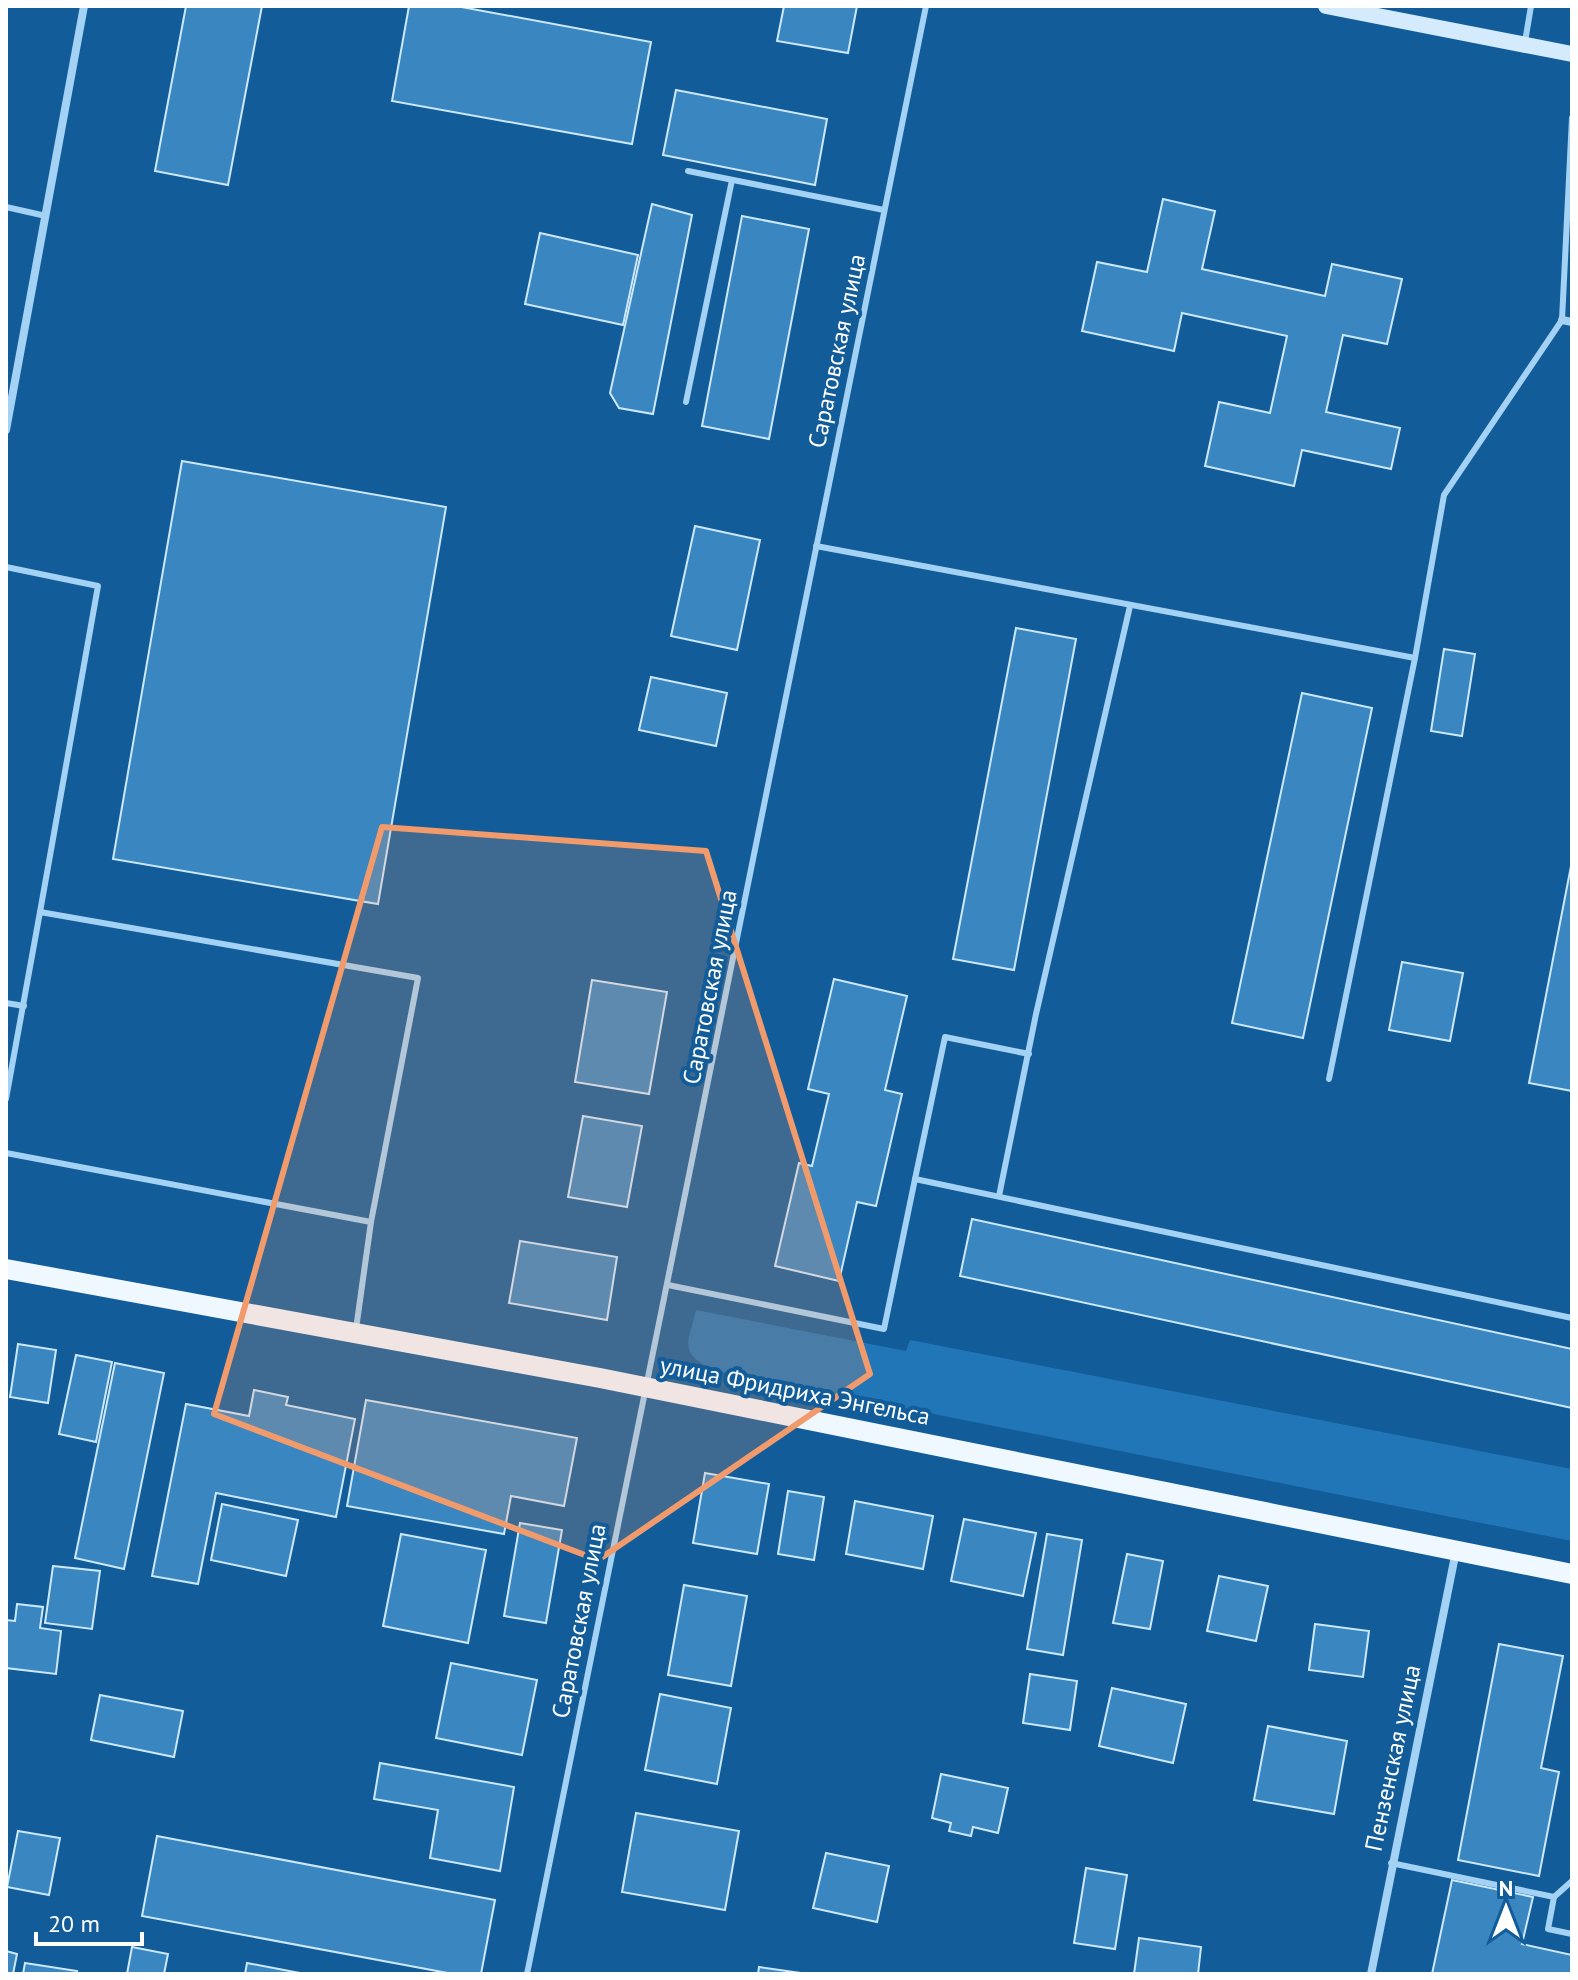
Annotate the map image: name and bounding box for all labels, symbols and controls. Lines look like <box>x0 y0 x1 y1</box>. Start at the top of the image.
street label: Саратовская улица <box>801 251 872 451</box>
street label: Саратовская улица <box>675 887 744 1087</box>
street label: улица Фридриха Энгельса <box>657 1349 933 1432</box>
street label: Саратовская улица <box>544 1521 613 1721</box>
street label: Пензенская улица <box>1358 1662 1427 1854</box>
north arrow <box>1466 1868 1546 1948</box>
text: N <box>1499 1874 1513 1902</box>
scale bar <box>36 1896 142 1946</box>
text: 20 m <box>48 1908 100 1939</box>

